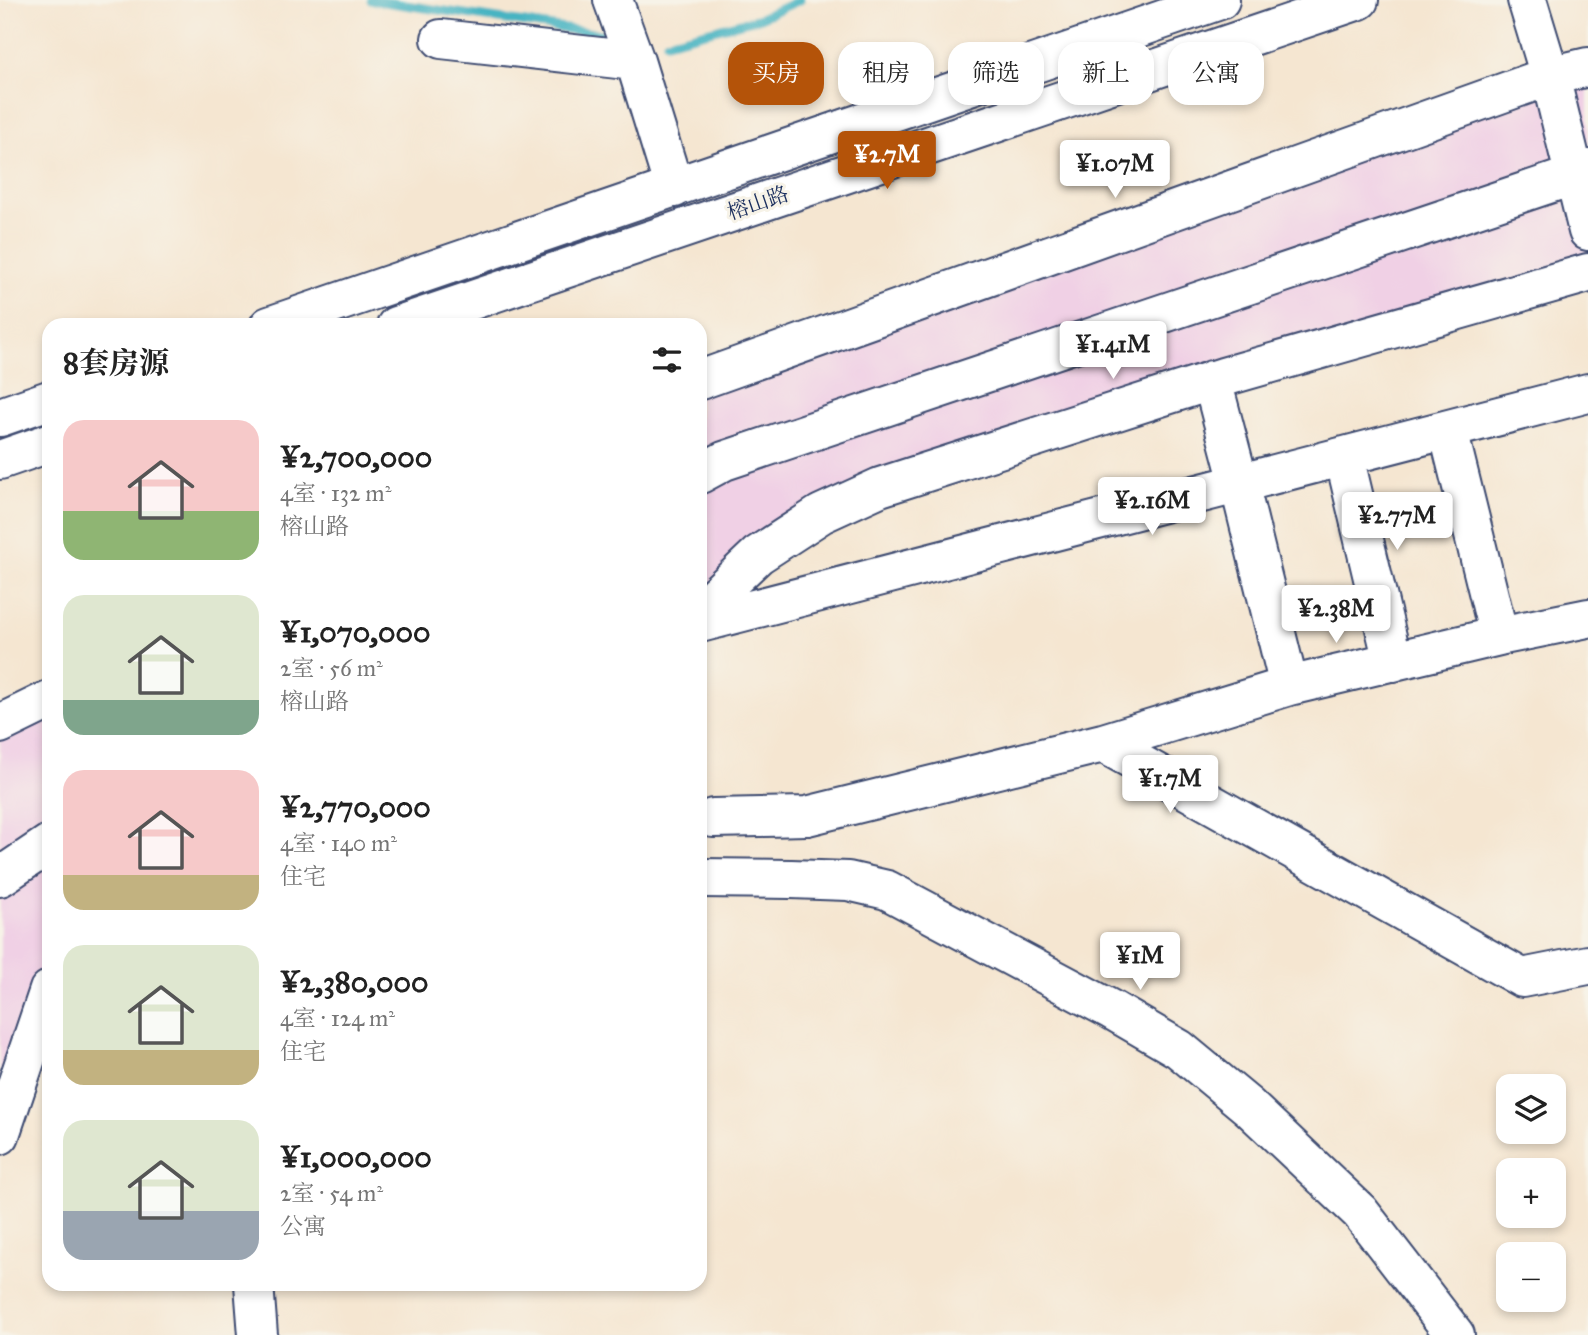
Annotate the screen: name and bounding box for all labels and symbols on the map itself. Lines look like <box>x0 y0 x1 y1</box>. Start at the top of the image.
pin: ¥2.7M <box>838 132 936 191</box>
pin: ¥1.07M <box>1058 140 1172 200</box>
street label: 榕山路 <box>724 180 792 226</box>
pin: ¥1.41M <box>1056 322 1170 381</box>
pin: ¥2.16M <box>1095 477 1209 537</box>
pin: ¥2.77M <box>1340 492 1454 552</box>
pin: ¥2.38M <box>1279 586 1393 645</box>
pin: ¥1.7M <box>1121 756 1219 815</box>
pin: ¥1M <box>1106 932 1174 992</box>

